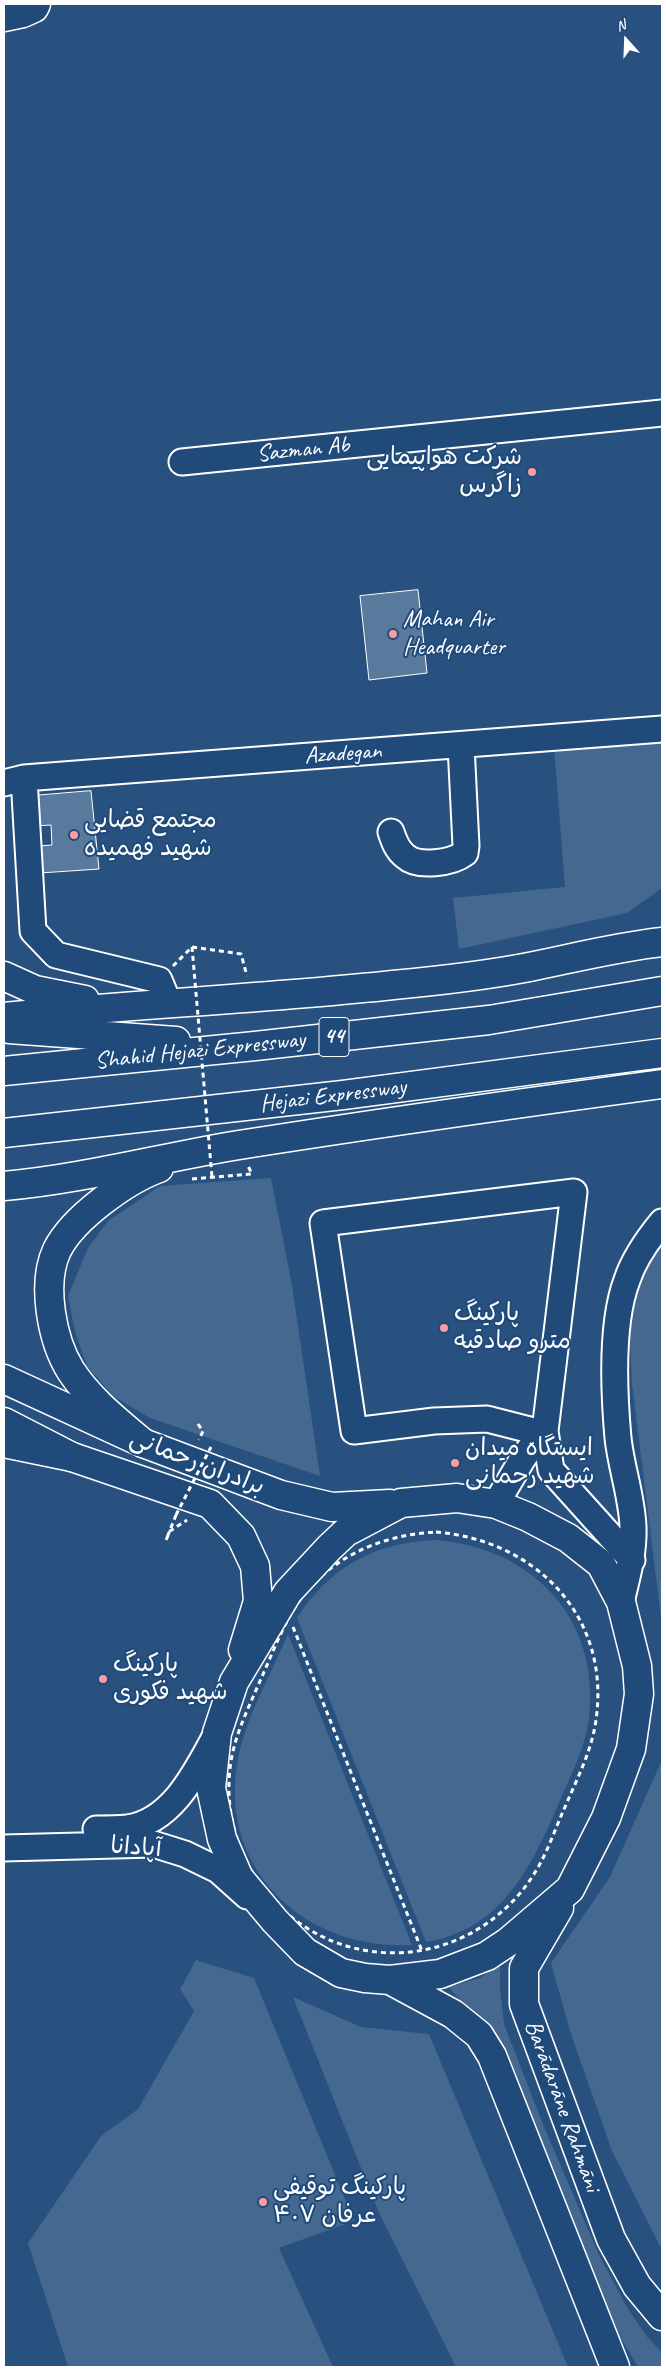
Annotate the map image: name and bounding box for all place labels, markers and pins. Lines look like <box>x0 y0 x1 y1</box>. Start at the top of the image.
place label: شرکت هواپیمایی زاگرس <box>366 444 522 500</box>
marker: شرکت هواپیمایی زاگرس <box>526 466 538 478</box>
place label: Mahan Air Headquarter <box>403 606 505 662</box>
marker: Mahan Air Headquarter <box>387 628 399 640</box>
place label: مجتمع قضایی شهید فهمیده <box>84 807 217 863</box>
marker: مجتمع قضایی شهید فهمیده <box>68 829 80 841</box>
place label: پارکینگ مترو صادقیه <box>454 1300 571 1356</box>
marker: پارکینگ مترو صادقیه <box>438 1322 450 1334</box>
place label: ایستگاه میدان شهید رحمانی <box>465 1435 595 1491</box>
marker: ایستگاه میدان شهید رحمانی <box>449 1457 461 1469</box>
place label: پارکینگ شهید فکوری <box>113 1651 227 1707</box>
marker: پارکینگ شهید فکوری <box>97 1673 109 1685</box>
place label: پارکینگ توقیفی عرفان ۴۰۷ <box>273 2174 406 2230</box>
marker: پارکینگ توقیفی عرفان ۴۰۷ <box>257 2196 269 2208</box>

